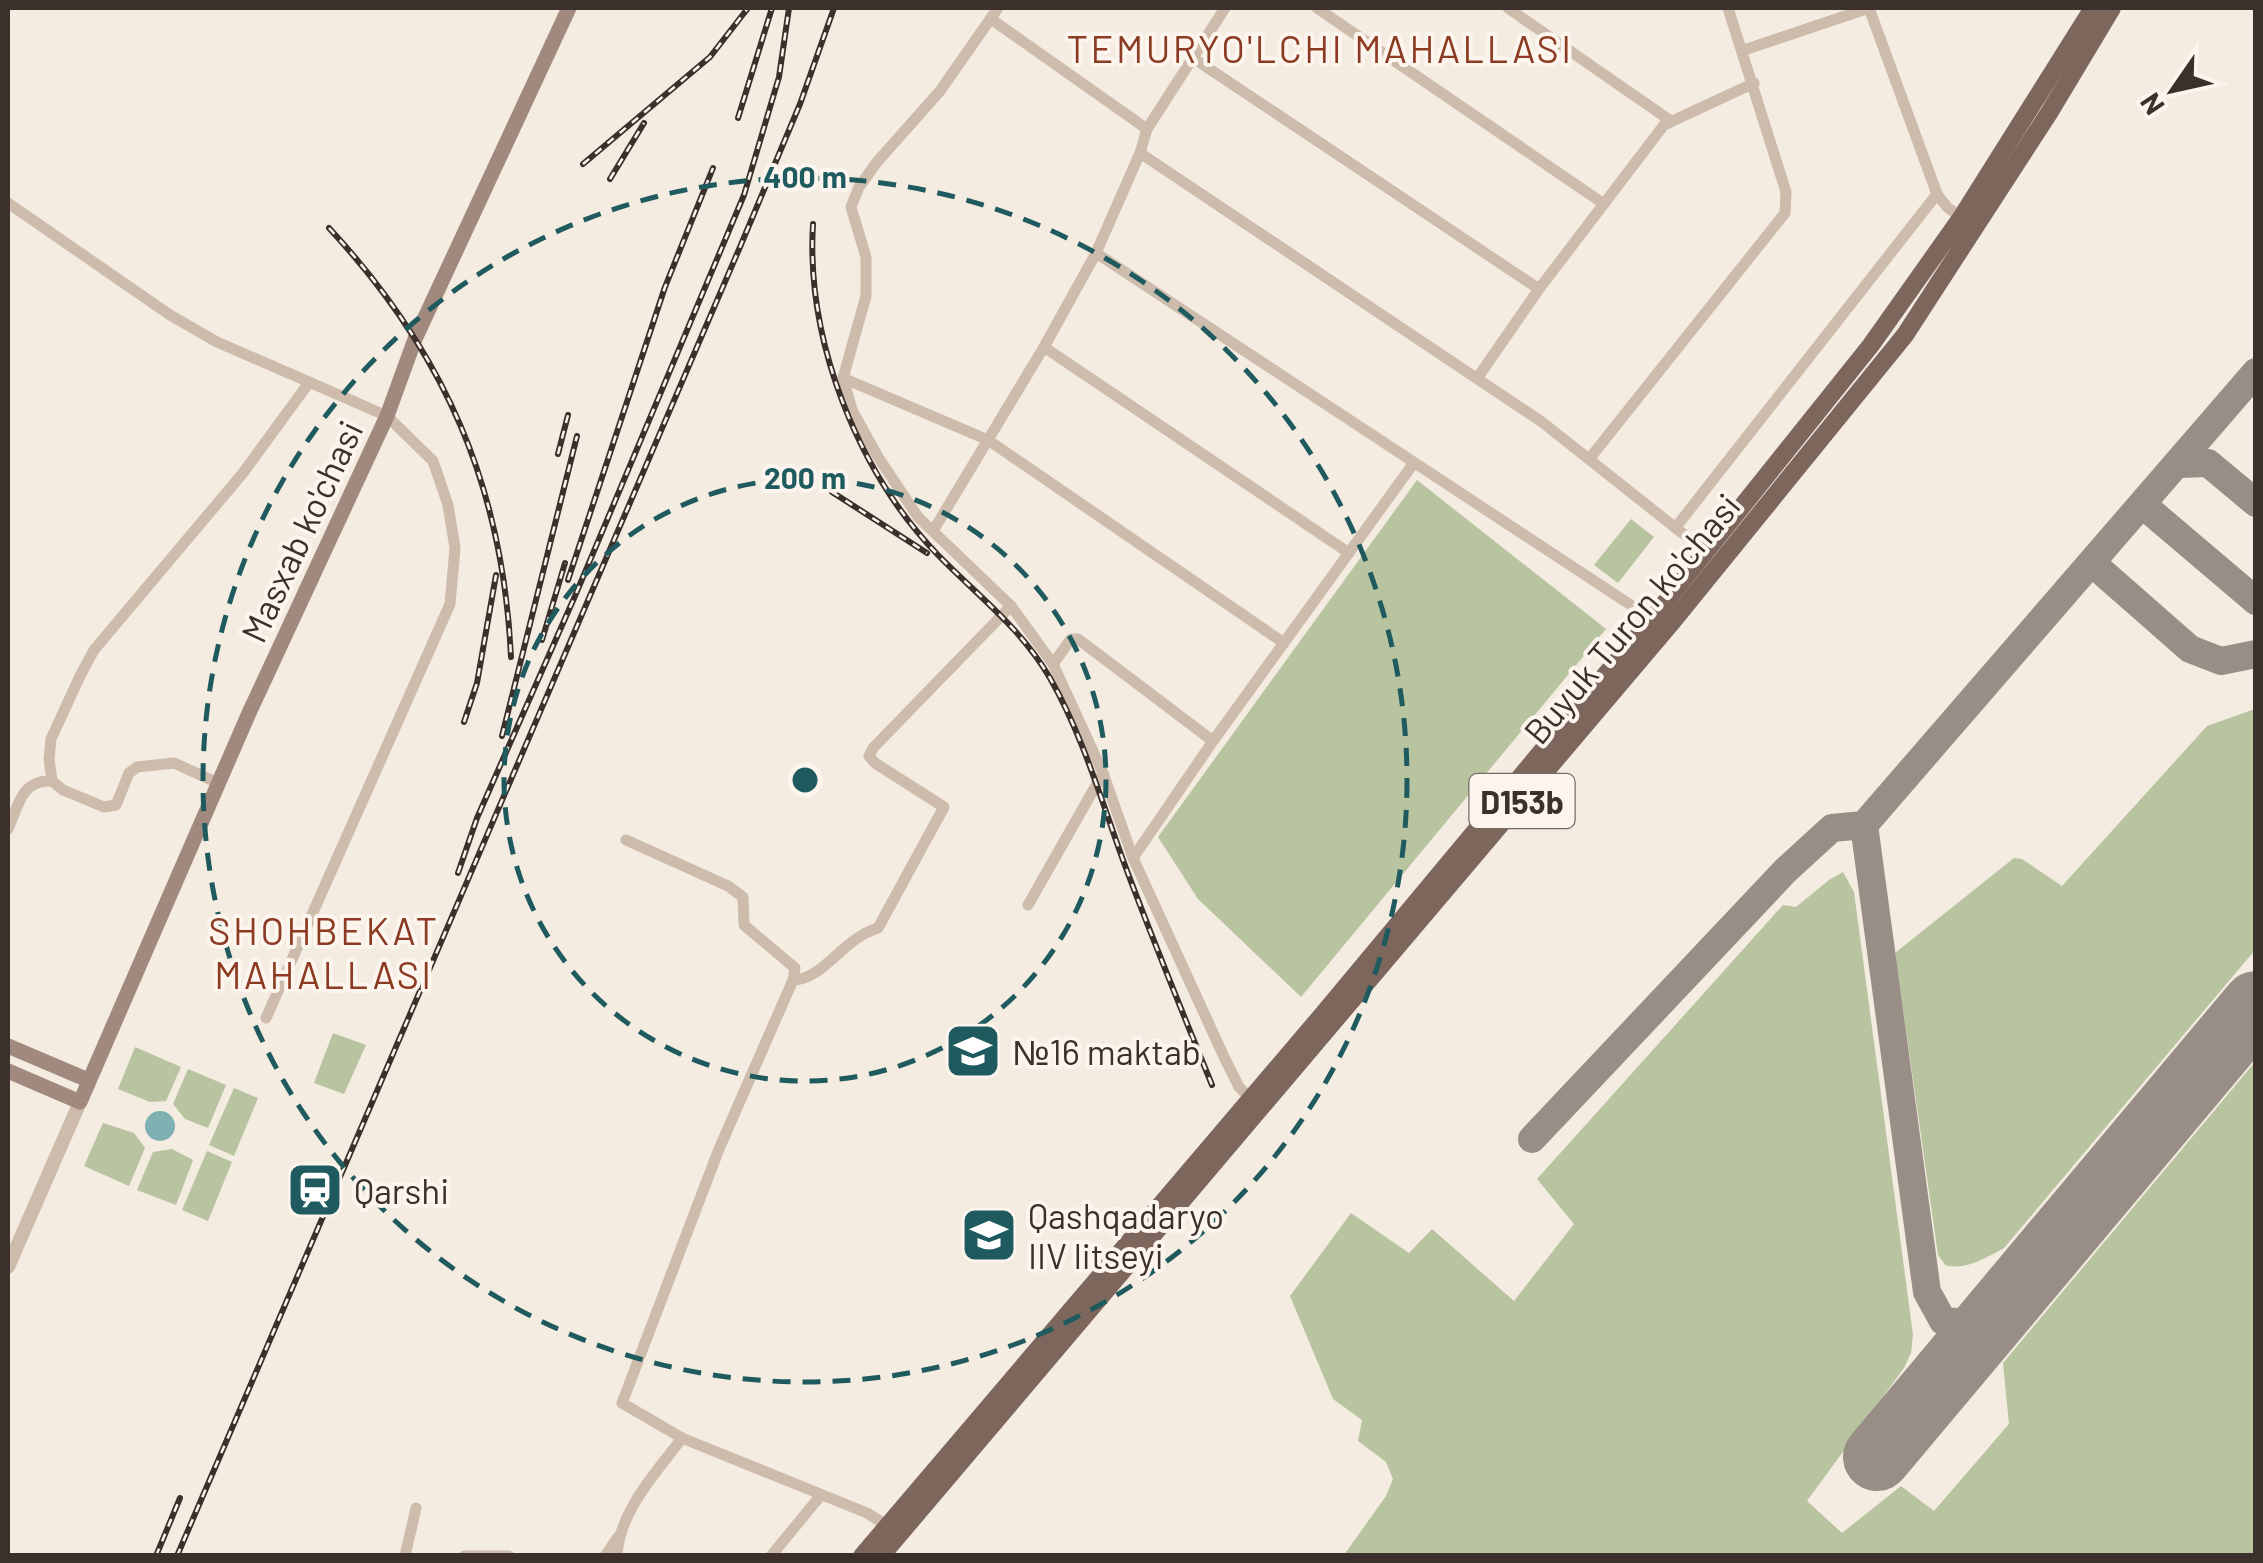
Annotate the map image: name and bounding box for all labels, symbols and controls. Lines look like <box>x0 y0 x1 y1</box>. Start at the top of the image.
district label: TEMURYO'LCHI MAHALLASI <box>1066 25 1574 71</box>
north arrow <box>2123 40 2223 140</box>
text: N <box>2132 87 2171 122</box>
text: 400 m <box>763 158 847 194</box>
street label: Masxab ko'chasi <box>231 414 371 648</box>
text: 200 m <box>764 459 846 495</box>
street label: Buyuk Turon ko'chasi <box>1514 484 1748 752</box>
centre of rings <box>787 762 823 798</box>
road number: D153b <box>1470 774 1574 828</box>
district label: SHOHBEKAT MAHALLASI <box>208 907 440 997</box>
school or university icon: №16 maktab <box>943 1021 1003 1081</box>
place label: №16 maktab <box>1012 1030 1201 1072</box>
station icon: Qarshi <box>285 1160 345 1220</box>
place label: Qarshi <box>354 1169 449 1211</box>
place label: Qashqadaryo IIV litseyi <box>1028 1194 1224 1276</box>
school or university icon: Qashqadaryo IIV litseyi <box>959 1205 1019 1265</box>

